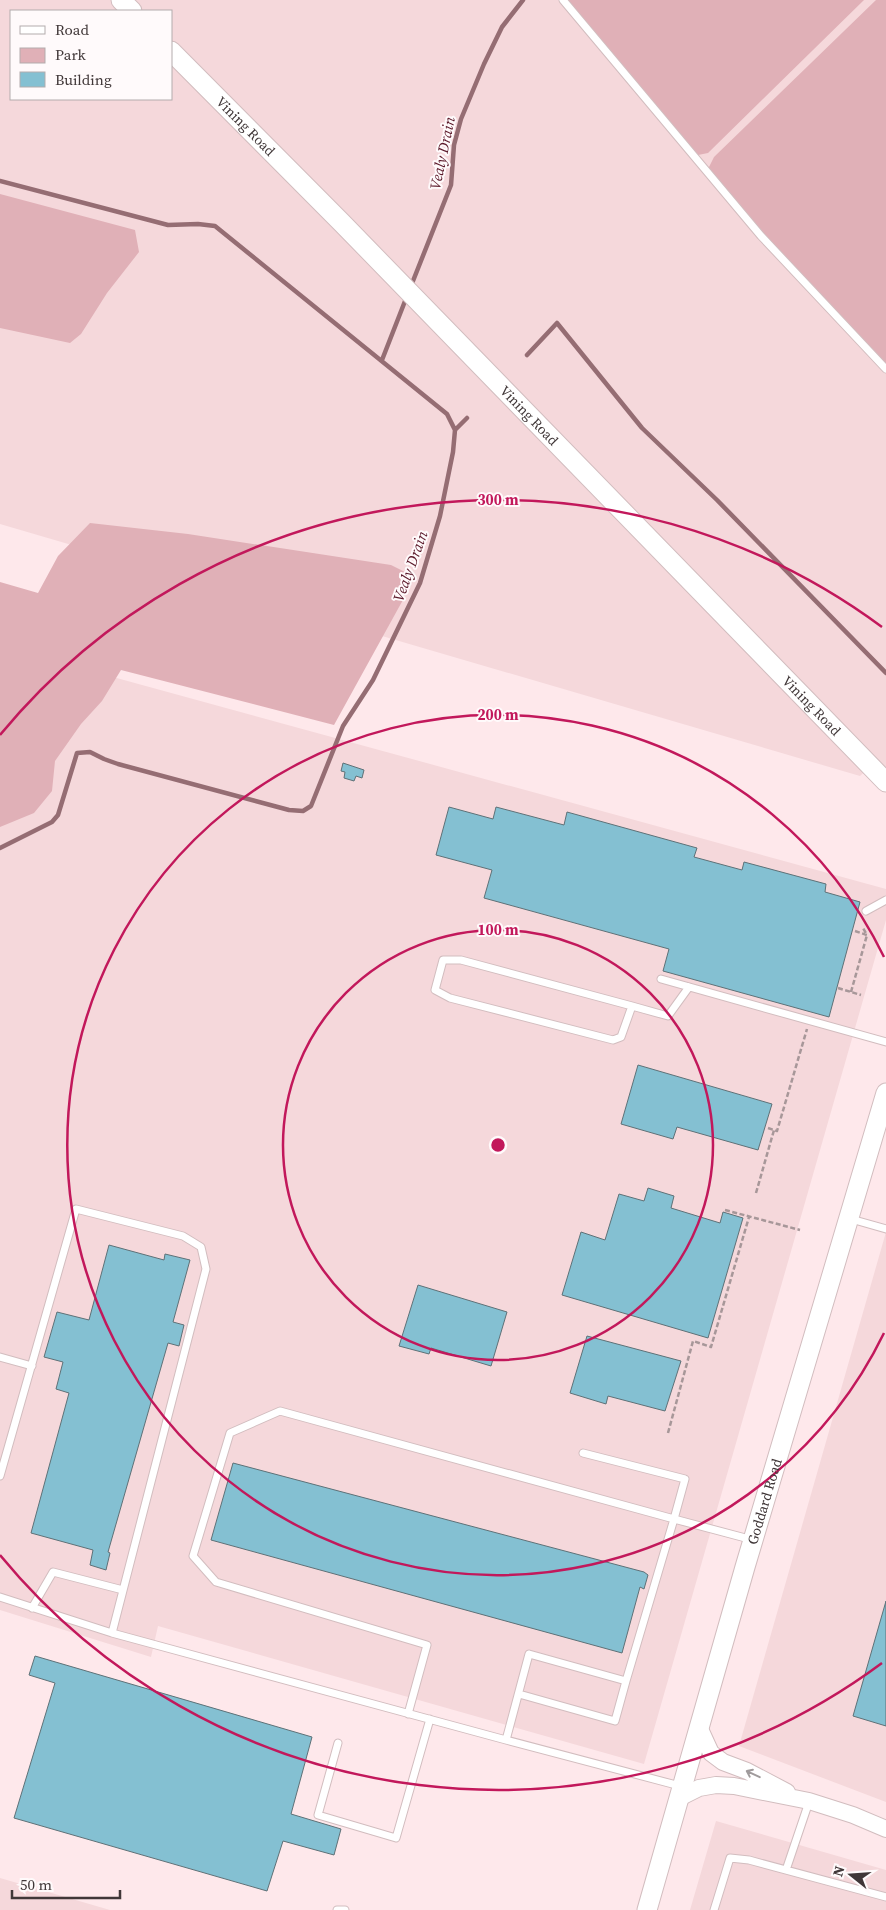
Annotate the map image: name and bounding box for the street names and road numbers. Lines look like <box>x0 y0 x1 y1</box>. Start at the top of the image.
street label: Vining Road <box>212 92 280 160</box>
street label: Vining Road <box>495 381 563 450</box>
street label: Vining Road <box>778 671 846 740</box>
street label: Goddard Road <box>742 1456 787 1547</box>

